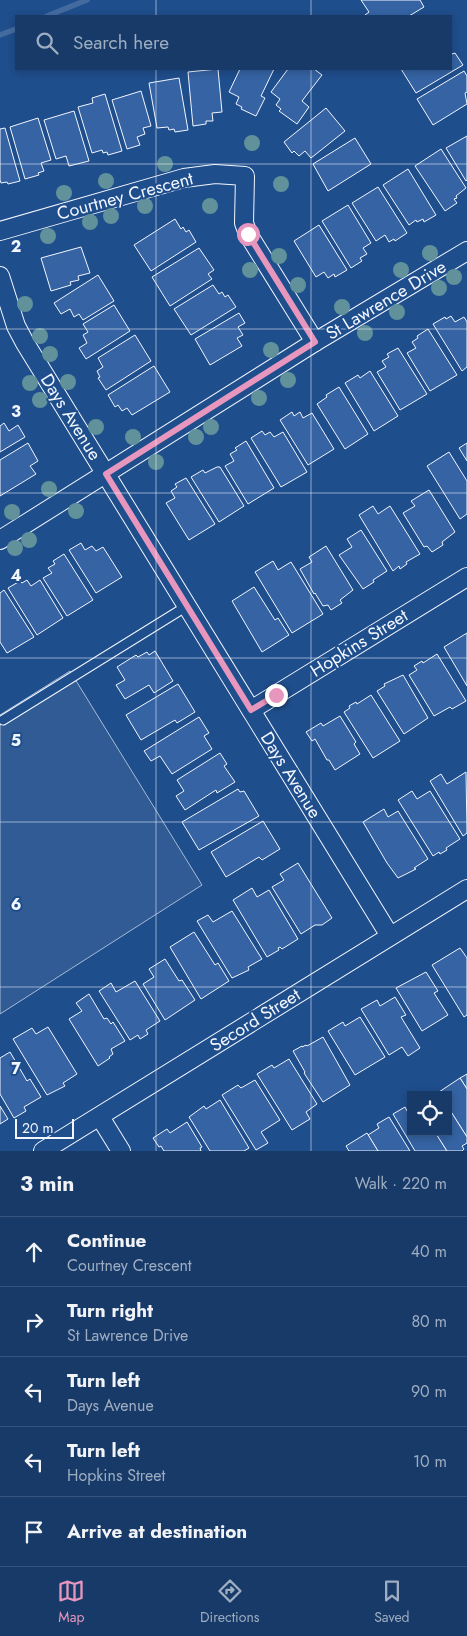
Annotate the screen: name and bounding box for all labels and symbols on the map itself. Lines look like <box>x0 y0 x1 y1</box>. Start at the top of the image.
street label: Courtney Crescent <box>54 165 197 227</box>
route start <box>237 223 260 246</box>
text: 2 <box>11 235 21 258</box>
street label: St Lawrence Drive <box>321 254 451 346</box>
street label: Days Avenue <box>34 369 108 465</box>
text: 3 <box>11 400 21 423</box>
text: 4 <box>10 564 22 587</box>
street label: Hopkins Street <box>305 602 413 683</box>
route end <box>265 684 288 707</box>
street label: Days Avenue <box>254 727 328 823</box>
text: 5 <box>11 729 21 752</box>
text: 6 <box>11 893 21 916</box>
street label: Secord Street <box>205 982 306 1058</box>
text: 7 <box>11 1057 21 1080</box>
scale bar <box>15 1116 74 1139</box>

